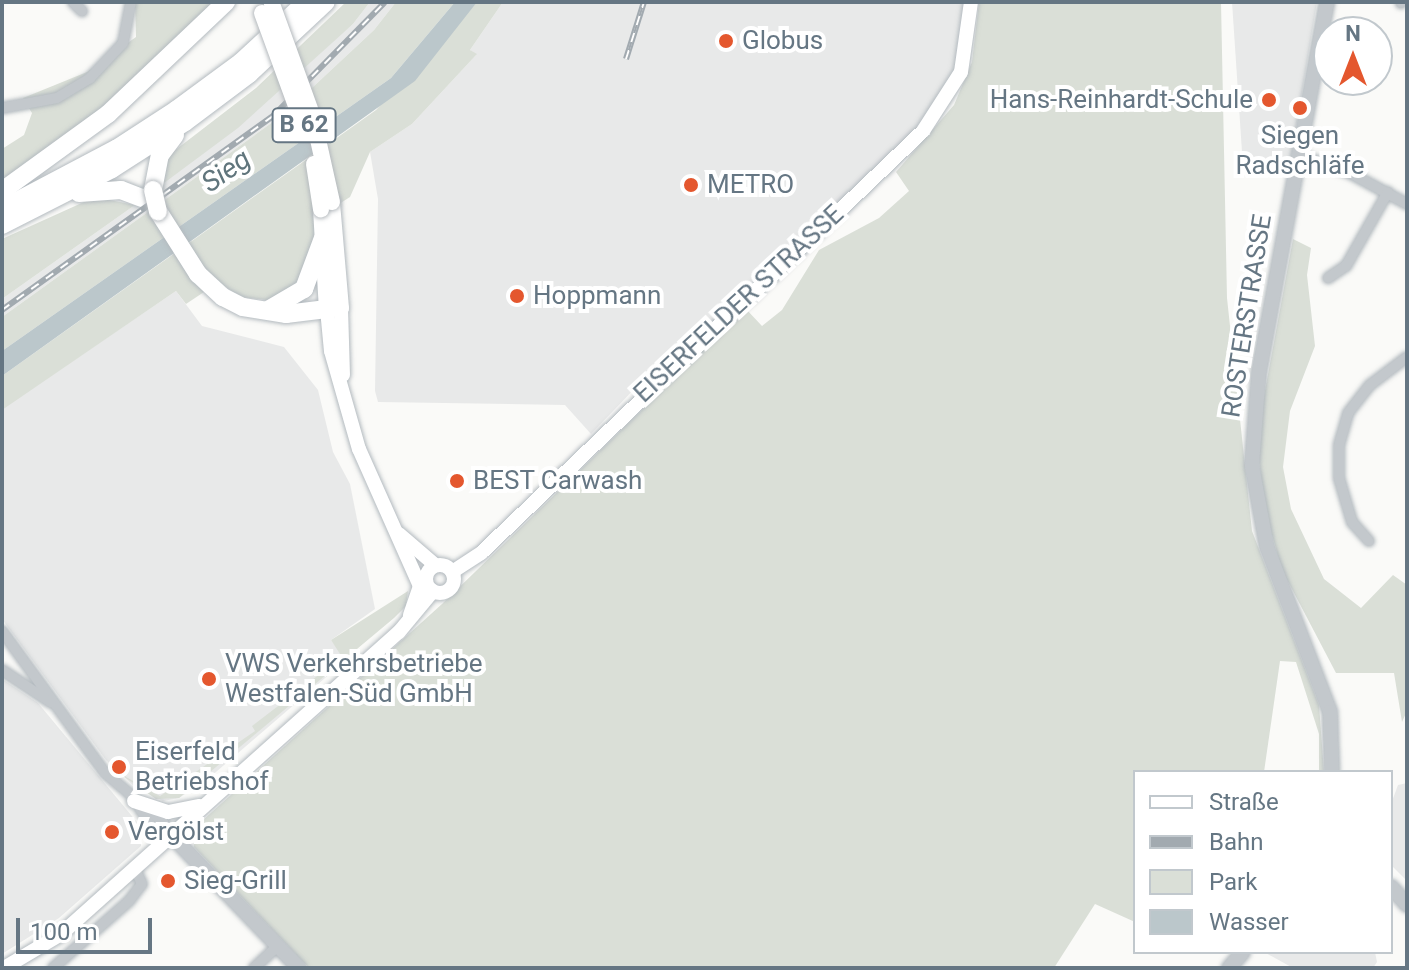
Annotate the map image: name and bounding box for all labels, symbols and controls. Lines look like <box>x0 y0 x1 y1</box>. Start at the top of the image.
north arrow <box>1313 16 1393 96</box>
text: N <box>1345 21 1361 46</box>
place label: Globus <box>742 25 823 57</box>
marker: Globus <box>717 32 735 50</box>
place label: Hans-Reinhardt-Schule <box>990 84 1253 116</box>
marker: Hans-Reinhardt-Schule <box>1260 91 1278 109</box>
marker: Siegen Radschläfe <box>1291 99 1309 117</box>
road number: B 62 <box>270 105 338 145</box>
place label: Siegen Radschläfe <box>1235 120 1365 182</box>
water label: Sieg <box>195 142 257 200</box>
place label: METRO <box>707 169 794 201</box>
marker: METRO <box>682 176 700 194</box>
street label: EISERFELDER STRASSE <box>628 199 850 409</box>
street label: ROSTERSTRASSE <box>1216 212 1278 420</box>
place label: Hoppmann <box>533 280 661 312</box>
marker: Hoppmann <box>508 287 526 305</box>
place label: BEST Carwash <box>473 465 643 497</box>
marker: BEST Carwash <box>448 472 466 490</box>
place label: VWS Verkehrsbetriebe Westfalen-Süd GmbH <box>225 648 483 710</box>
marker: VWS Verkehrsbetriebe Westfalen-Süd GmbH <box>200 670 218 688</box>
place label: Eiserfeld Betriebshof <box>135 736 269 798</box>
marker: Eiserfeld Betriebshof <box>110 758 128 776</box>
legend <box>1133 770 1393 954</box>
text: Straße <box>1209 788 1279 816</box>
place label: Vergölst <box>128 816 224 848</box>
marker: Vergölst <box>103 823 121 841</box>
text: Bahn <box>1209 828 1263 856</box>
place label: Sieg-Grill <box>184 865 287 897</box>
text: Park <box>1209 868 1257 896</box>
marker: Sieg-Grill <box>159 872 177 890</box>
scale bar <box>20 902 156 952</box>
text: Wasser <box>1209 908 1289 936</box>
text: 100 m <box>30 918 97 946</box>

